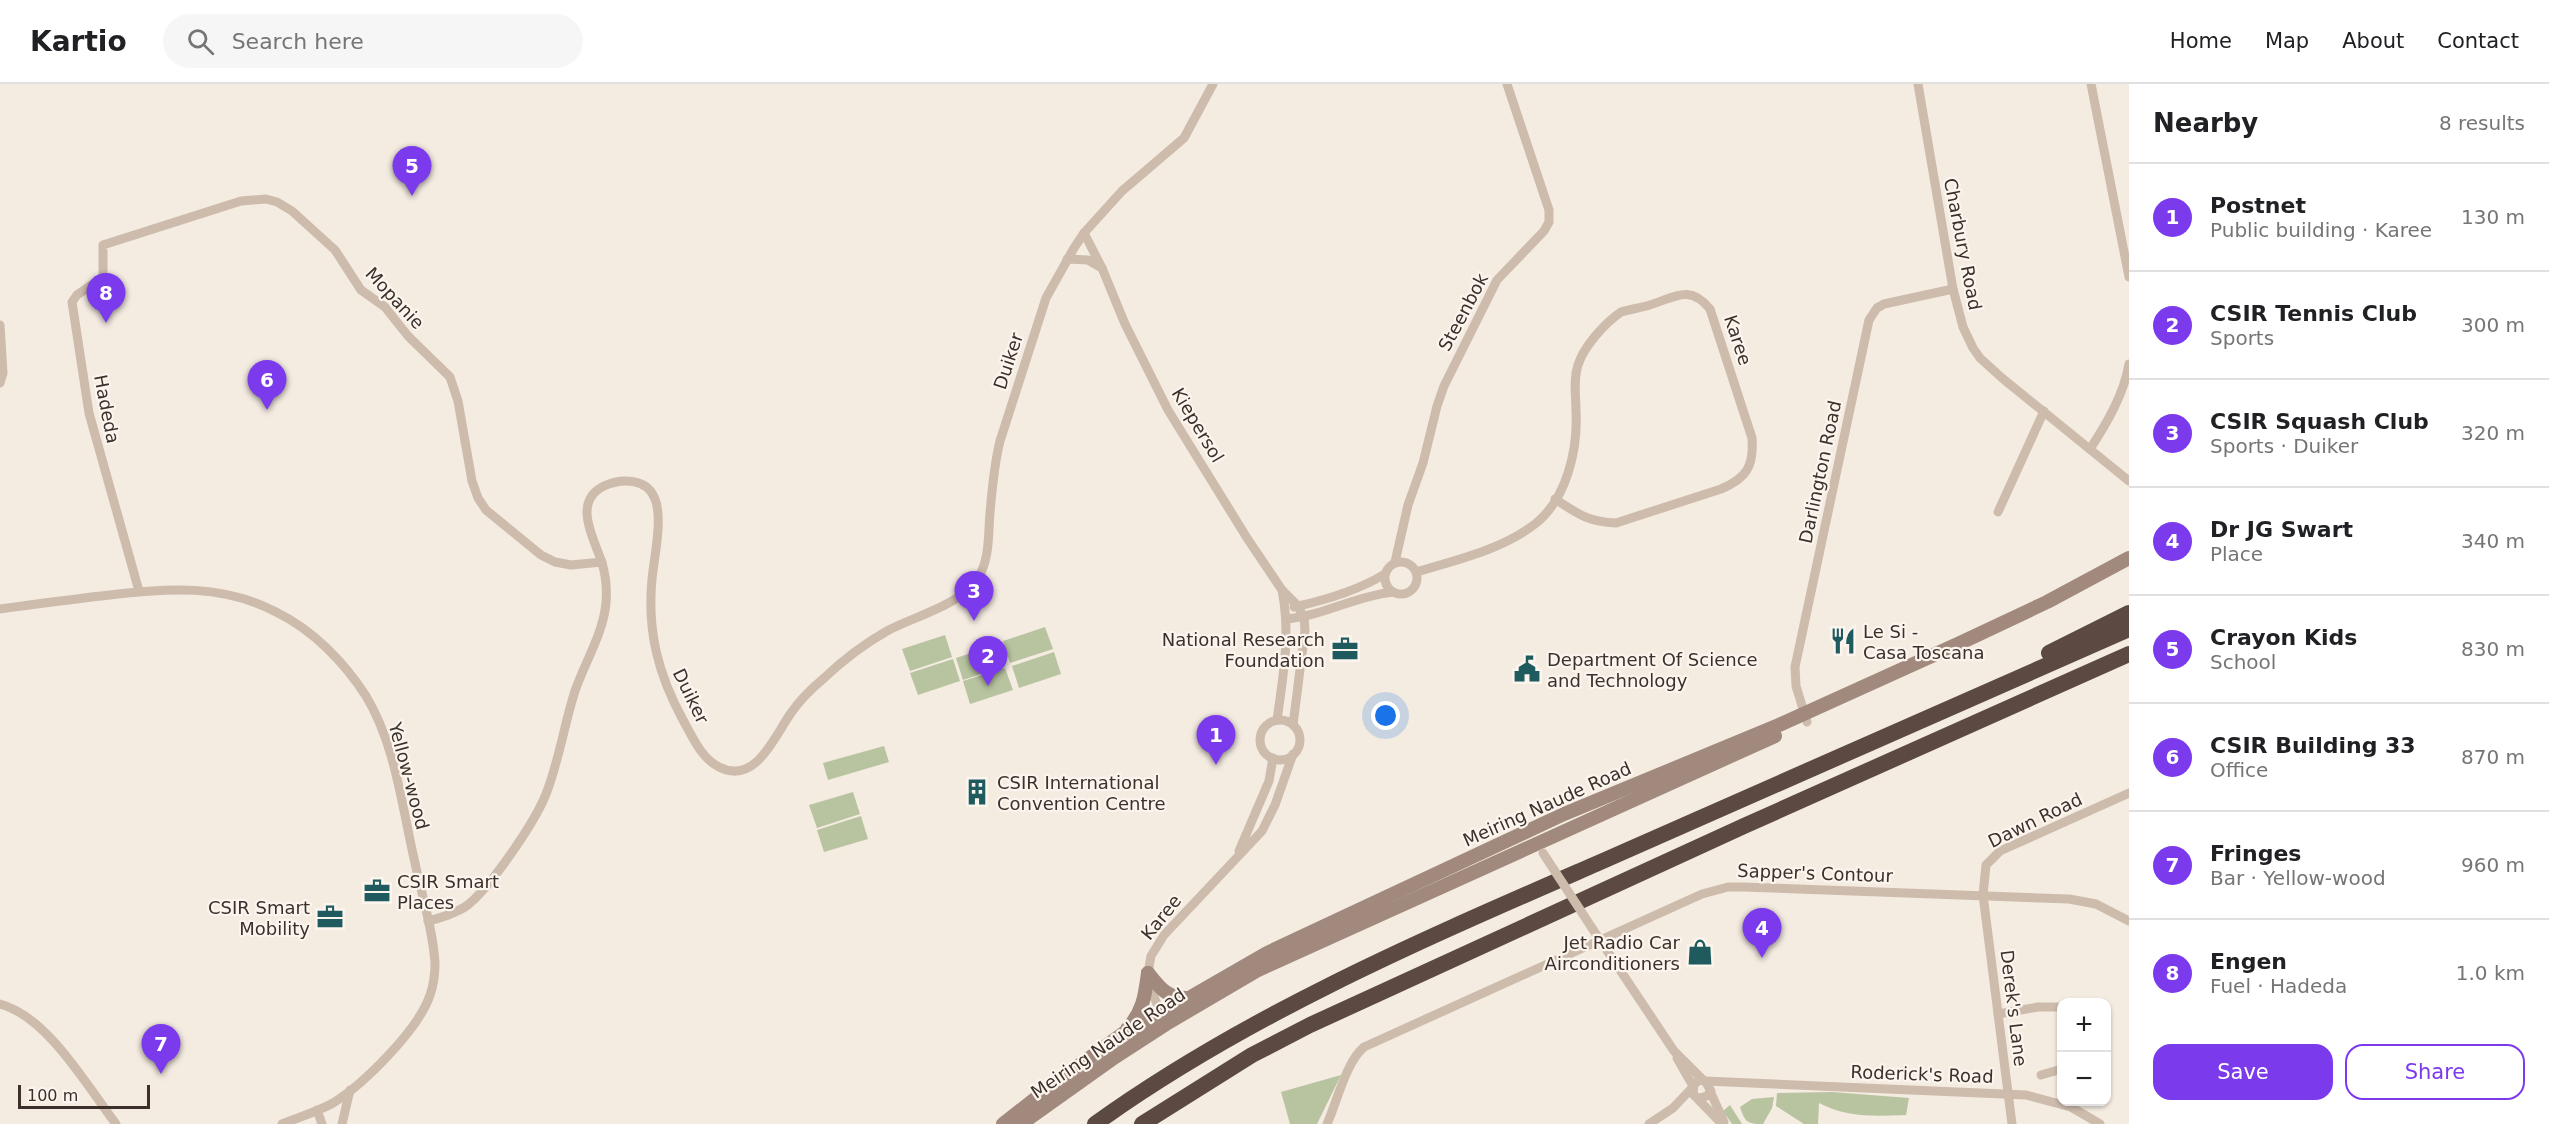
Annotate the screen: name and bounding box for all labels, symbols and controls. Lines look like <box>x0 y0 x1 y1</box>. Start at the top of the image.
search box <box>163 14 583 68</box>
text: Kartio <box>30 25 127 58</box>
icon: search <box>184 25 217 58</box>
text: Search here <box>232 29 364 54</box>
text: Home <box>2170 29 2232 53</box>
text: Map <box>2265 29 2309 53</box>
text: About <box>2342 29 2404 53</box>
text: Contact <box>2437 29 2519 53</box>
text: Nearby <box>2153 108 2258 138</box>
text: 8 results <box>2439 111 2525 135</box>
pin: 5 <box>392 147 432 196</box>
street label: Charbury Road <box>1940 176 1986 312</box>
text: Postnet <box>2210 193 2306 218</box>
text: 1 <box>2166 205 2179 229</box>
text: 130 m <box>2461 205 2525 229</box>
text: Public building · Karee <box>2210 218 2432 242</box>
street label: Mopanie <box>361 263 429 333</box>
street label: Steenbok <box>1434 269 1492 354</box>
pin: 8 <box>86 274 126 323</box>
text: CSIR Tennis Club <box>2210 301 2417 326</box>
street label: Karee <box>1720 312 1756 368</box>
text: 2 <box>2166 313 2179 337</box>
text: 300 m <box>2461 313 2525 337</box>
text: Sports <box>2210 326 2274 350</box>
street label: Duiker <box>989 329 1027 392</box>
pin: 6 <box>248 360 286 410</box>
street label: Hadeda <box>90 373 124 445</box>
street label: Kiepersol <box>1168 384 1228 466</box>
street label: Darlington Road <box>1795 399 1845 545</box>
text: CSIR Squash Club <box>2210 409 2429 434</box>
text: 3 <box>2166 421 2179 445</box>
text: 320 m <box>2461 421 2525 445</box>
text: Sports · Duiker <box>2210 434 2358 458</box>
text: Dr JG Swart <box>2210 517 2353 542</box>
text: 4 <box>2166 529 2179 553</box>
text: 340 m <box>2461 529 2525 553</box>
text: Place <box>2210 542 2263 566</box>
pin: 3 <box>954 572 994 621</box>
place label: Le Si - Casa Toscana <box>1863 621 1984 663</box>
text: Crayon Kids <box>2210 625 2357 650</box>
restaurant icon: Le Si - Casa Toscana <box>1828 626 1858 656</box>
place label: National Research Foundation <box>1162 629 1325 671</box>
office icon: National Research Foundation <box>1330 634 1360 664</box>
pin: 2 <box>968 636 1008 686</box>
text: 5 <box>2166 637 2179 661</box>
text: 830 m <box>2461 637 2525 661</box>
place label: Department Of Science and Technology <box>1547 649 1758 691</box>
text: School <box>2210 650 2276 674</box>
public building icon: Department Of Science and Technology <box>1512 654 1542 684</box>
street label: Duiker <box>669 665 714 727</box>
your location <box>1371 701 1400 730</box>
pin: 1 <box>1196 716 1236 765</box>
street label: Yellow-wood <box>384 719 433 832</box>
text: CSIR Building 33 <box>2210 733 2416 758</box>
text: 6 <box>2166 745 2179 769</box>
text: 870 m <box>2461 745 2525 769</box>
street label: Meiring Naude Road <box>1460 757 1634 851</box>
text: Office <box>2210 758 2268 782</box>
place label: CSIR International Convention Centre <box>997 772 1166 814</box>
building icon: CSIR International Convention Centre <box>962 777 992 807</box>
street label: Dawn Road <box>1985 788 2085 852</box>
text: Fringes <box>2210 841 2301 866</box>
text: 7 <box>2166 853 2179 877</box>
text: 960 m <box>2461 853 2525 877</box>
street label: Sapper's Contour <box>1737 860 1894 886</box>
text: Bar · Yellow-wood <box>2210 866 2386 890</box>
place label: CSIR Smart Places <box>397 871 499 913</box>
office icon: CSIR Smart Places <box>362 876 392 906</box>
street label: Karee <box>1137 890 1185 944</box>
place label: CSIR Smart Mobility <box>208 897 310 939</box>
office icon: CSIR Smart Mobility <box>315 902 345 932</box>
pin: 4 <box>1742 908 1782 958</box>
place label: Jet Radio Car Airconditioners <box>1545 932 1681 974</box>
shop icon: Jet Radio Car Airconditioners <box>1685 937 1715 967</box>
street label: Derek's Lane <box>1996 949 2032 1067</box>
text: Engen <box>2210 949 2287 974</box>
text: 8 <box>2166 961 2179 985</box>
text: 1.0 km <box>2456 961 2525 985</box>
text: Fuel · Hadeda <box>2210 974 2347 998</box>
street label: Meiring Naude Road <box>1027 983 1189 1103</box>
map controls <box>2057 998 2111 1106</box>
button: + <box>2057 998 2111 1052</box>
pin: 7 <box>142 1024 180 1074</box>
button: Save <box>2153 1044 2333 1100</box>
button: Share <box>2345 1044 2525 1100</box>
button: − <box>2057 1052 2111 1106</box>
street label: Roderick's Road <box>1850 1061 1994 1087</box>
scale bar <box>18 1082 150 1110</box>
text: 100 m <box>27 1086 78 1105</box>

